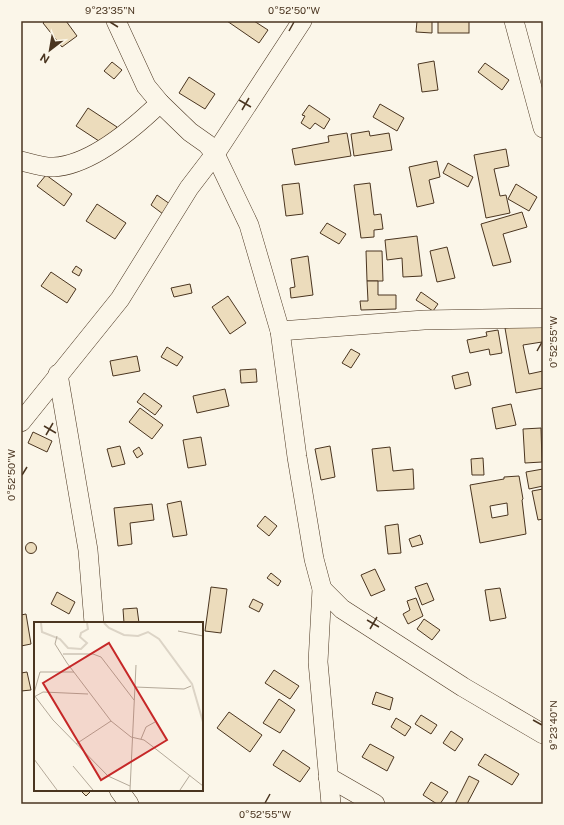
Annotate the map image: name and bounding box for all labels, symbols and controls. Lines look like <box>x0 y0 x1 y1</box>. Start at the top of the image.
text: 9°23'35"N <box>85 4 135 16</box>
text: 0°52'50"W <box>268 4 320 16</box>
north arrow <box>30 30 70 70</box>
text: N <box>38 51 52 66</box>
text: 0°52'55"W <box>547 315 559 368</box>
text: 0°52'50"W <box>5 449 17 501</box>
inset map <box>34 622 203 791</box>
text: 9°23'40"N <box>547 700 559 750</box>
text: 0°52'55"W <box>239 808 292 820</box>

